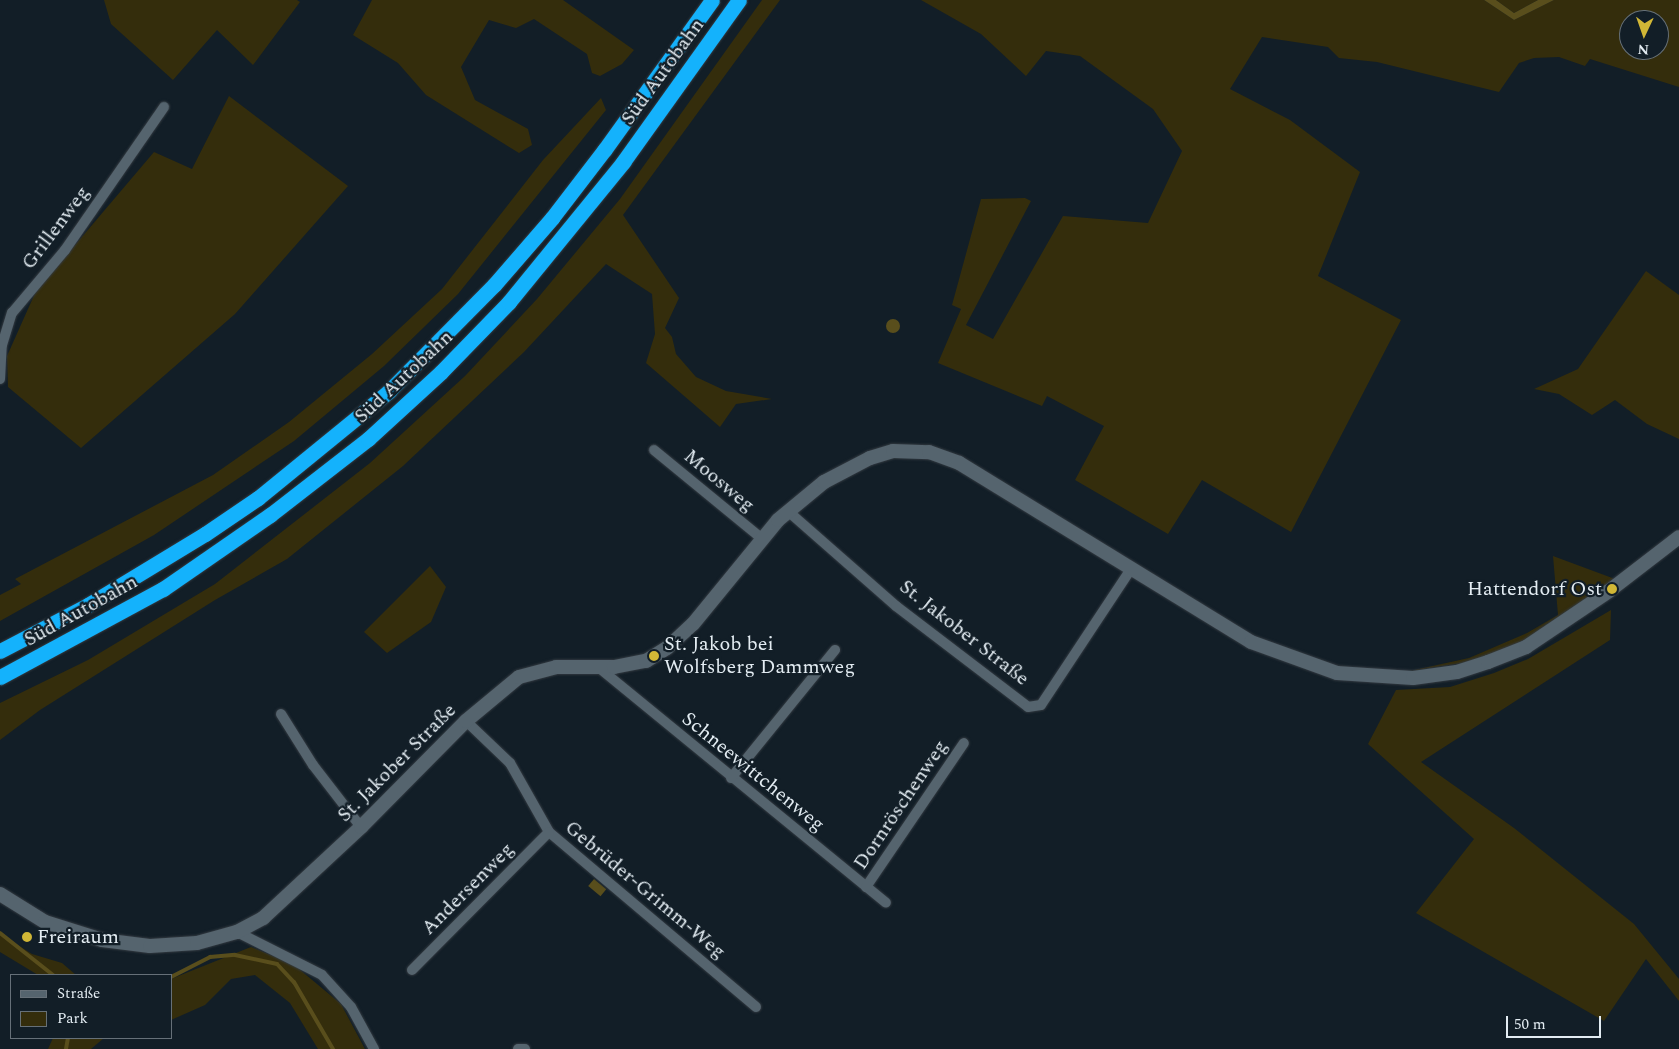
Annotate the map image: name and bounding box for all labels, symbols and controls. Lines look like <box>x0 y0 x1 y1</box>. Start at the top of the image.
north arrow <box>1619 10 1669 60</box>
street label: Süd Autobahn <box>616 14 710 130</box>
text: N <box>1637 39 1650 60</box>
street label: Grillenweg <box>17 182 95 274</box>
street label: Süd Autobahn <box>350 325 458 429</box>
street label: Moosweg <box>679 444 759 518</box>
street label: Süd Autobahn <box>20 570 142 652</box>
street label: St. Jakober Straße <box>894 575 1034 691</box>
place label: Hattendorf Ost <box>1467 577 1602 601</box>
marker: Hattendorf Ost <box>1606 583 1618 595</box>
place label: St. Jakob bei Wolfsberg Dammweg <box>664 632 855 679</box>
marker: St. Jakob bei Wolfsberg Dammweg <box>648 650 660 662</box>
street label: St. Jakober Straße <box>333 699 461 827</box>
street label: Schneewittchenweg <box>677 707 829 837</box>
street label: Dornröschenweg <box>849 736 953 874</box>
street label: Gebrüder-Grimm-Weg <box>560 816 730 964</box>
street label: Andersenweg <box>417 838 519 940</box>
place label: Freiraum <box>37 925 119 949</box>
marker: Freiraum <box>21 931 33 943</box>
legend <box>10 974 172 1039</box>
text: Straße <box>57 982 100 1005</box>
scale bar <box>1509 1006 1604 1038</box>
text: Park <box>57 1007 88 1030</box>
text: 50 m <box>1514 1013 1546 1036</box>

